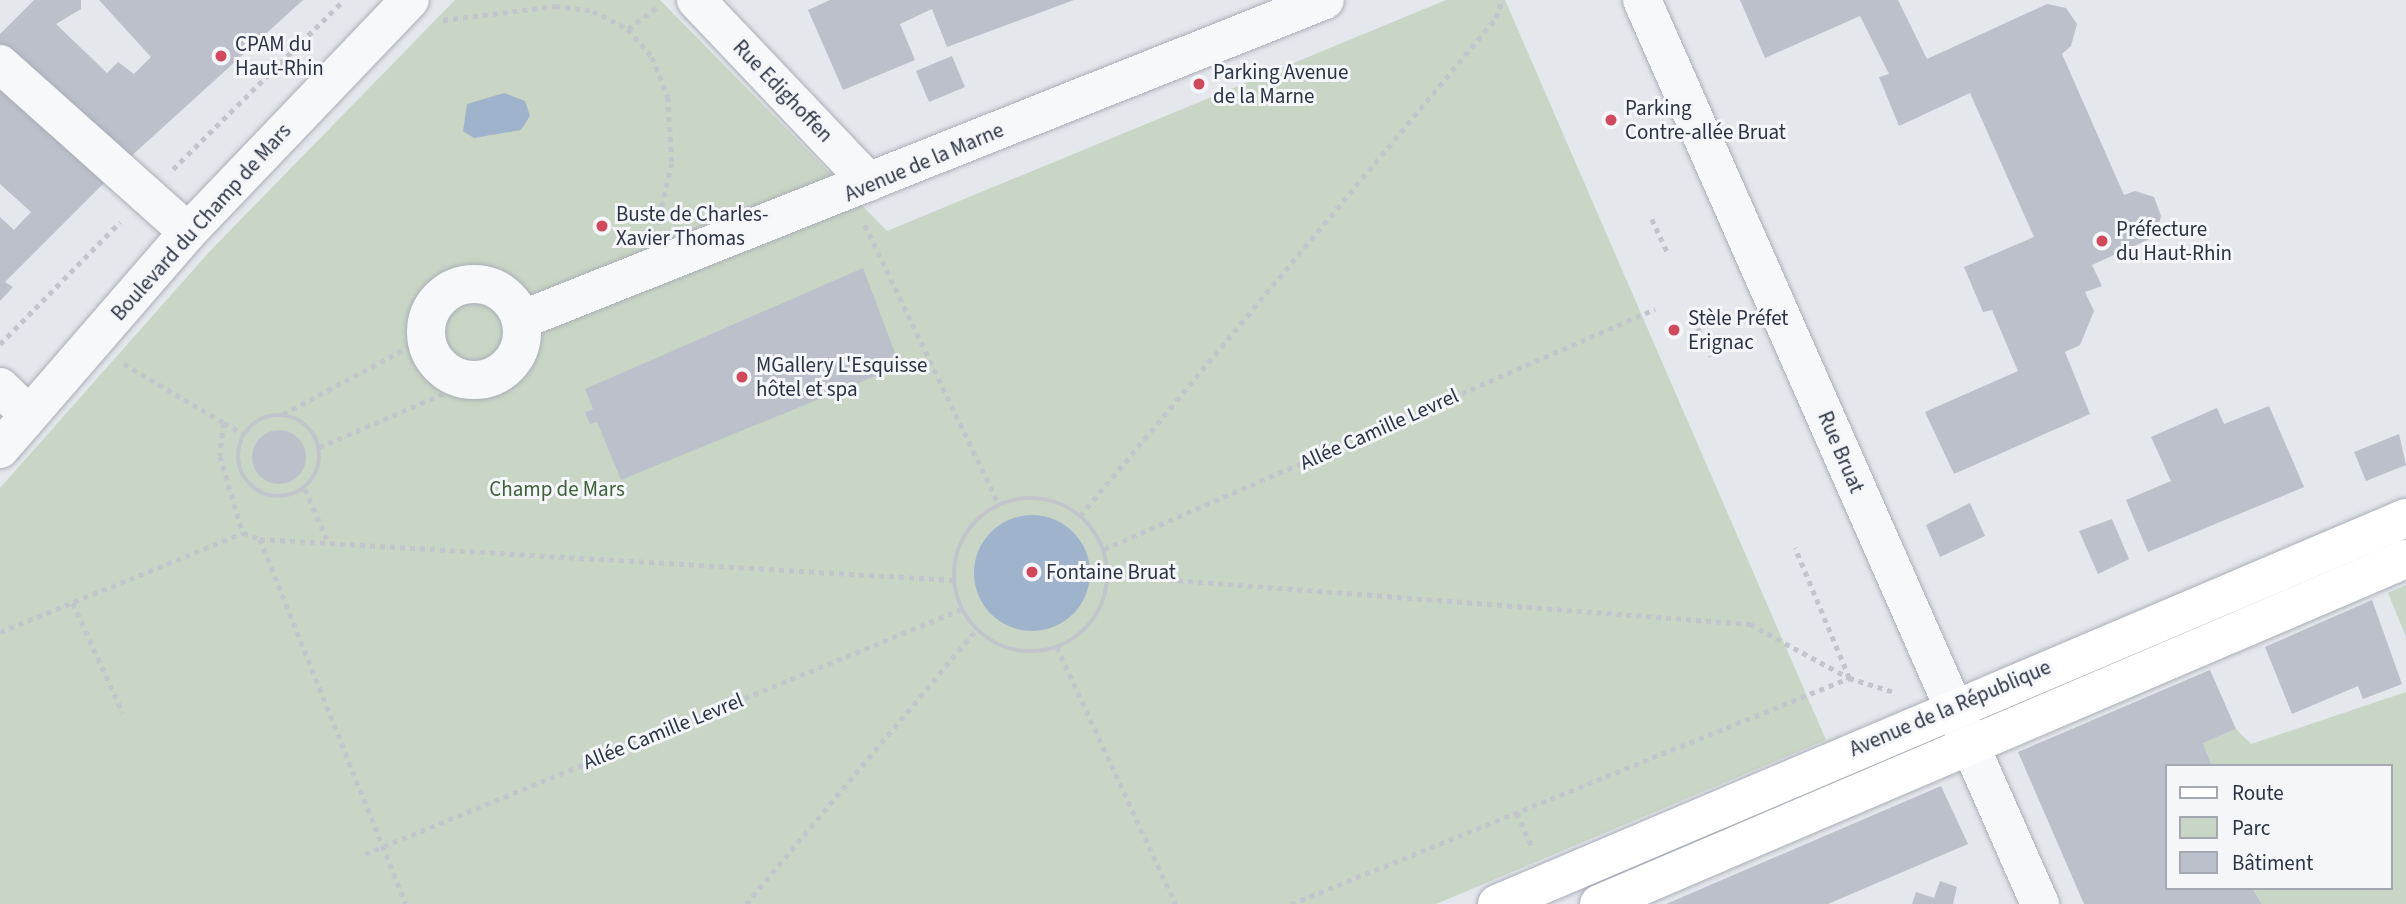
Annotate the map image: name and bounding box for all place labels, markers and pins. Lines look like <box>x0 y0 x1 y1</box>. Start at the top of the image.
place label: CPAM du Haut-Rhin <box>235 31 324 81</box>
marker: CPAM du Haut-Rhin <box>213 48 229 64</box>
place label: Parking Avenue de la Marne <box>1213 59 1348 109</box>
marker: Parking Avenue de la Marne <box>1191 76 1207 92</box>
place label: Parking Contre-allée Bruat <box>1625 95 1786 145</box>
marker: Parking Contre-allée Bruat <box>1603 112 1619 128</box>
place label: Buste de Charles- Xavier Thomas <box>616 201 768 251</box>
place label: Préfecture du Haut-Rhin <box>2116 216 2232 266</box>
marker: Buste de Charles- Xavier Thomas <box>594 218 610 234</box>
marker: Préfecture du Haut-Rhin <box>2094 233 2110 249</box>
place label: Stèle Préfet Erignac <box>1688 305 1788 355</box>
marker: Stèle Préfet Erignac <box>1666 322 1682 338</box>
place label: MGallery L'Esquisse hôtel et spa <box>756 352 927 402</box>
marker: MGallery L'Esquisse hôtel et spa <box>734 369 750 385</box>
place label: Fontaine Bruat <box>1046 559 1176 585</box>
marker: Fontaine Bruat <box>1024 564 1040 580</box>

